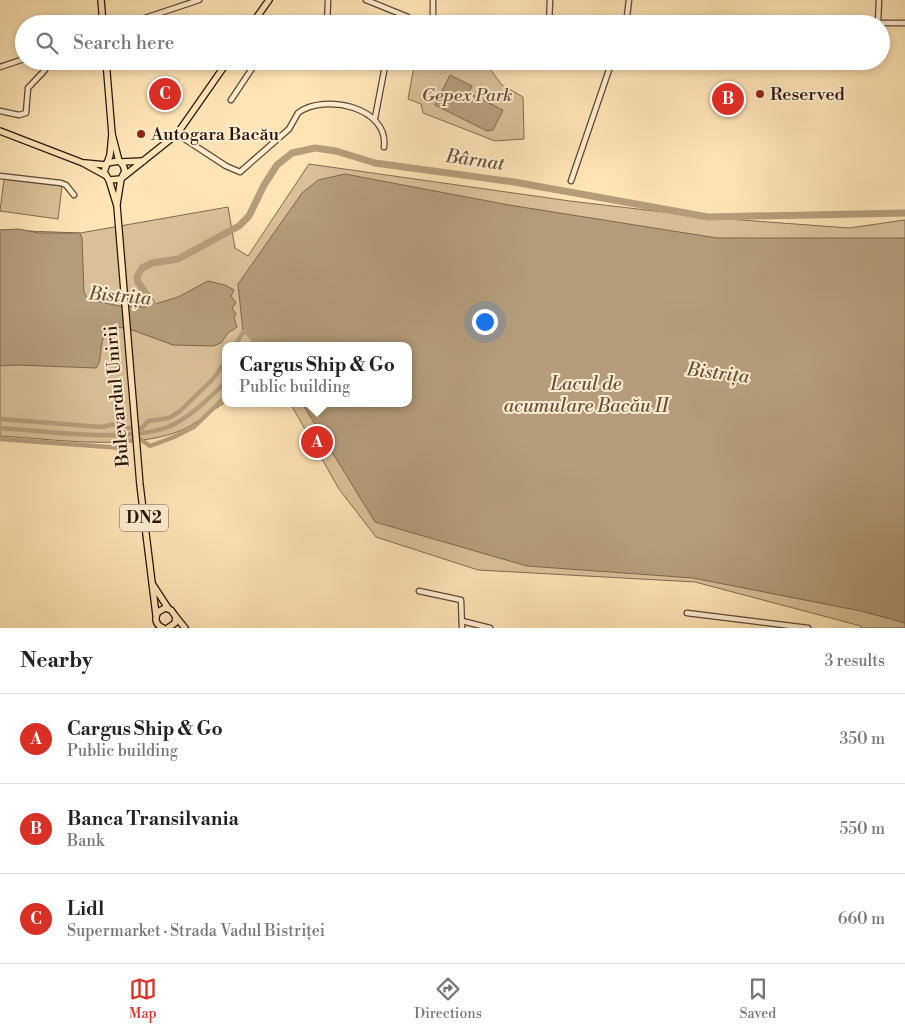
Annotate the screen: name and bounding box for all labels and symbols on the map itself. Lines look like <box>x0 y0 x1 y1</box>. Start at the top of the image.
pin: C <box>149 75 181 113</box>
pin: B <box>712 80 744 118</box>
place label: Reserved <box>770 83 846 106</box>
park label: Gepex Park <box>422 84 512 107</box>
marker: Reserved <box>754 88 766 100</box>
place label: Autogara Bacău <box>150 123 280 146</box>
marker: Autogara Bacău <box>135 128 147 140</box>
water label: Bârnat <box>443 144 507 176</box>
water label: Bistrița <box>87 281 153 311</box>
your location <box>472 309 498 335</box>
street label: Bulevardul Unirii <box>99 324 135 469</box>
water label: Bistrița <box>684 357 751 389</box>
water label: Lacul de acumulare Bacău II <box>504 372 671 418</box>
pin: A <box>301 423 333 461</box>
road number: DN2 <box>120 504 168 532</box>

